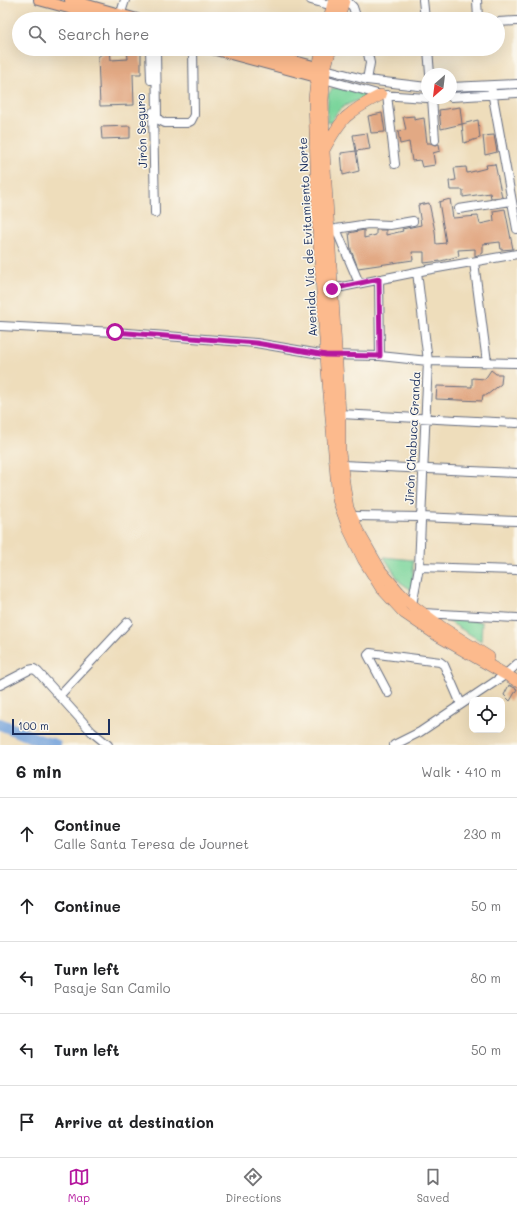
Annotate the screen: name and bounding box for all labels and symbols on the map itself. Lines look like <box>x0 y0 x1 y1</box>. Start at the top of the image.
north arrow <box>421 68 457 104</box>
street label: Jirón Seguro <box>132 93 150 169</box>
street label: Avenida Vía de Evitamiento Norte <box>294 137 320 337</box>
route end <box>323 280 341 298</box>
route start <box>106 323 124 341</box>
street label: Jirón Chabuca Granda <box>401 371 423 505</box>
scale bar <box>12 717 110 736</box>

